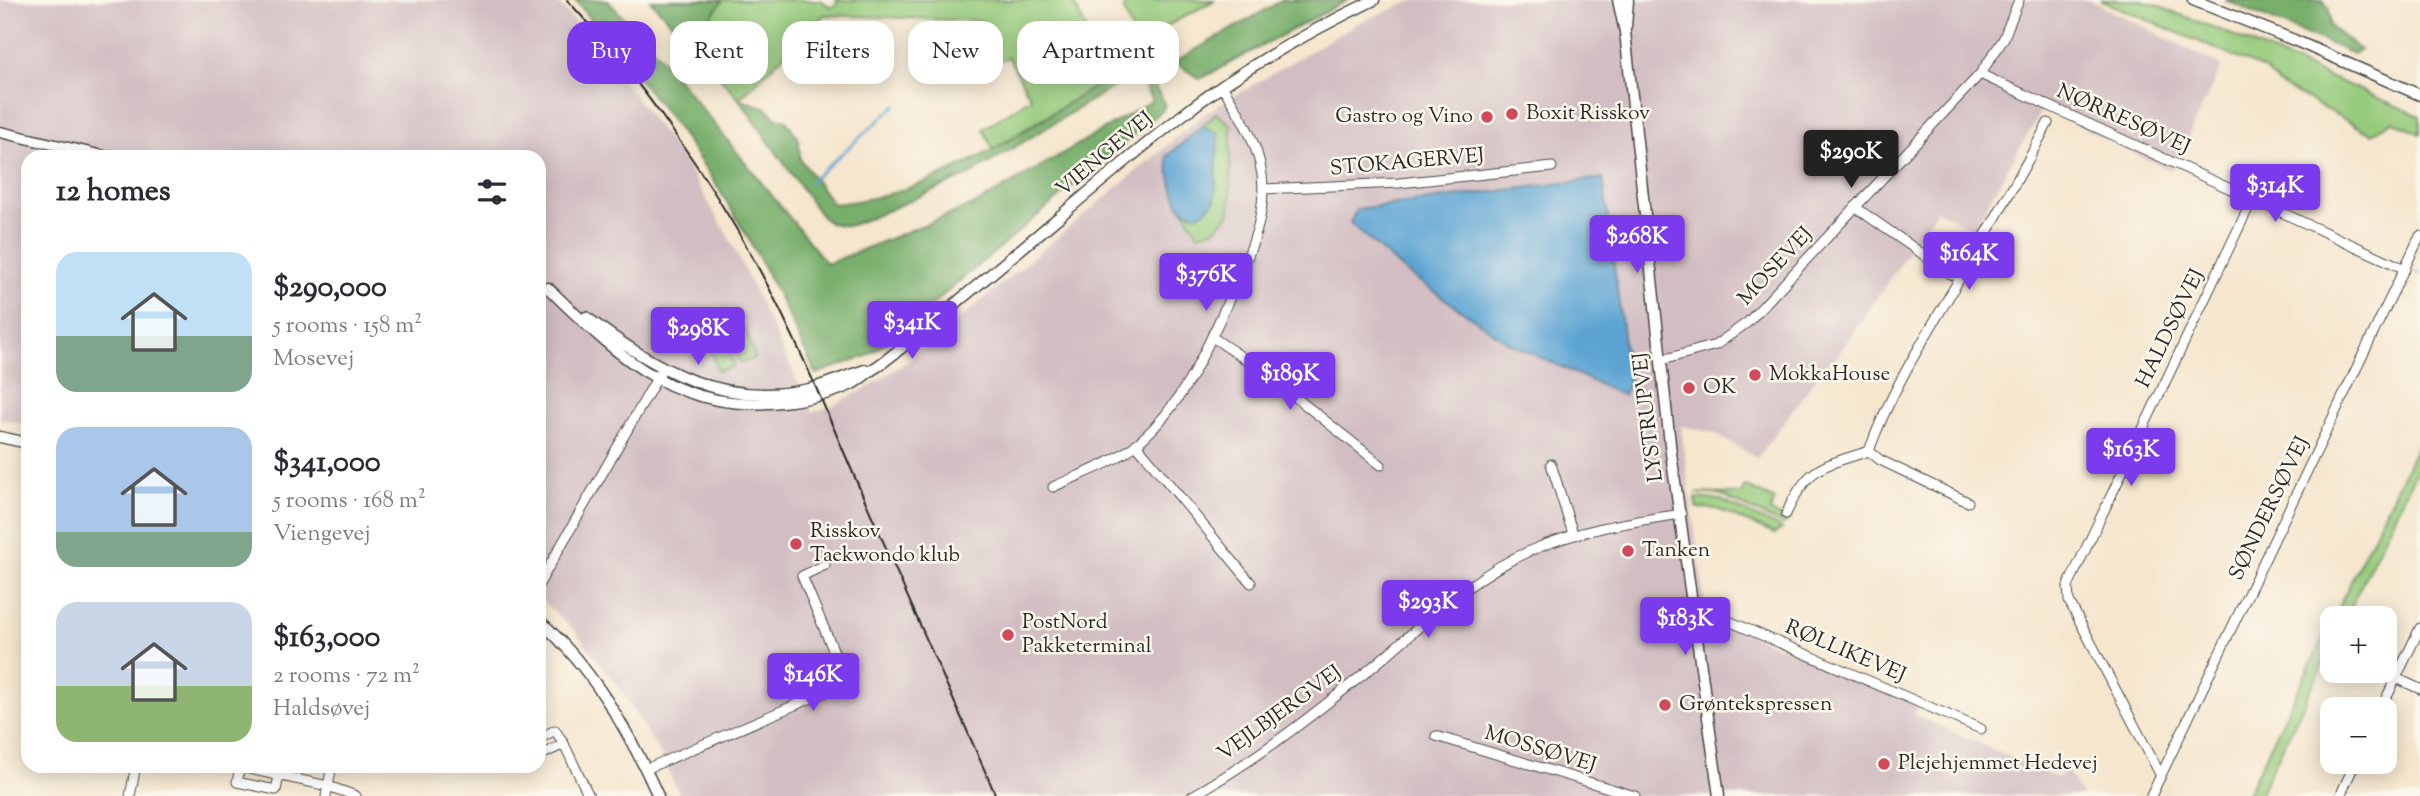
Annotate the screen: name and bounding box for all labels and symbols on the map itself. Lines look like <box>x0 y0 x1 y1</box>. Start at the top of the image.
street label: NØRRESØVEJ <box>2052 77 2194 163</box>
place label: Boxit Risskov <box>1526 99 1650 129</box>
place label: Gastro og Vino <box>1335 102 1473 132</box>
street label: VIENGEVEJ <box>1050 105 1160 205</box>
marker: Boxit Risskov <box>1504 106 1520 122</box>
marker: Gastro og Vino <box>1479 109 1495 125</box>
pin: $290K <box>1802 130 1900 190</box>
street label: STOKAGERVEJ <box>1329 141 1485 185</box>
pin: $314K <box>2226 164 2324 224</box>
pin: $268K <box>1588 216 1686 275</box>
street label: MOSEVEJ <box>1732 221 1820 313</box>
pin: $164K <box>1920 232 2018 292</box>
pin: $376K <box>1157 254 1255 313</box>
street label: HALDSØVEJ <box>2129 265 2213 393</box>
pin: $341K <box>863 302 961 361</box>
pin: $298K <box>649 308 747 367</box>
street label: LYSTRUPVEJ <box>1626 351 1672 483</box>
pin: $189K <box>1241 352 1339 412</box>
place label: MokkaHouse <box>1769 360 1890 390</box>
marker: MokkaHouse <box>1747 367 1763 383</box>
place label: OK <box>1703 373 1736 403</box>
marker: OK <box>1681 380 1697 396</box>
pin: $163K <box>2082 428 2180 488</box>
street label: SØNDERSØVEJ <box>2222 432 2318 586</box>
place label: Risskov Taekwondo klub <box>810 517 960 571</box>
marker: Risskov Taekwondo klub <box>788 536 804 552</box>
place label: Tanken <box>1642 536 1710 566</box>
marker: Tanken <box>1620 543 1636 559</box>
pin: $293K <box>1379 580 1477 640</box>
pin: $183K <box>1636 598 1734 657</box>
place label: PostNord Pakketerminal <box>1022 608 1152 662</box>
street label: RØLLIKEVEJ <box>1780 613 1910 691</box>
marker: PostNord Pakketerminal <box>1000 627 1016 643</box>
pin: $146K <box>764 654 862 713</box>
street label: VEJLBJERGVEJ <box>1212 659 1348 769</box>
place label: Grøntekspressen <box>1679 690 1832 720</box>
marker: Grøntekspressen <box>1657 697 1673 713</box>
street label: MOSSØVEJ <box>1481 719 1599 781</box>
place label: Plejehjemmet Hedevej <box>1898 749 2098 779</box>
marker: Plejehjemmet Hedevej <box>1876 756 1892 772</box>

